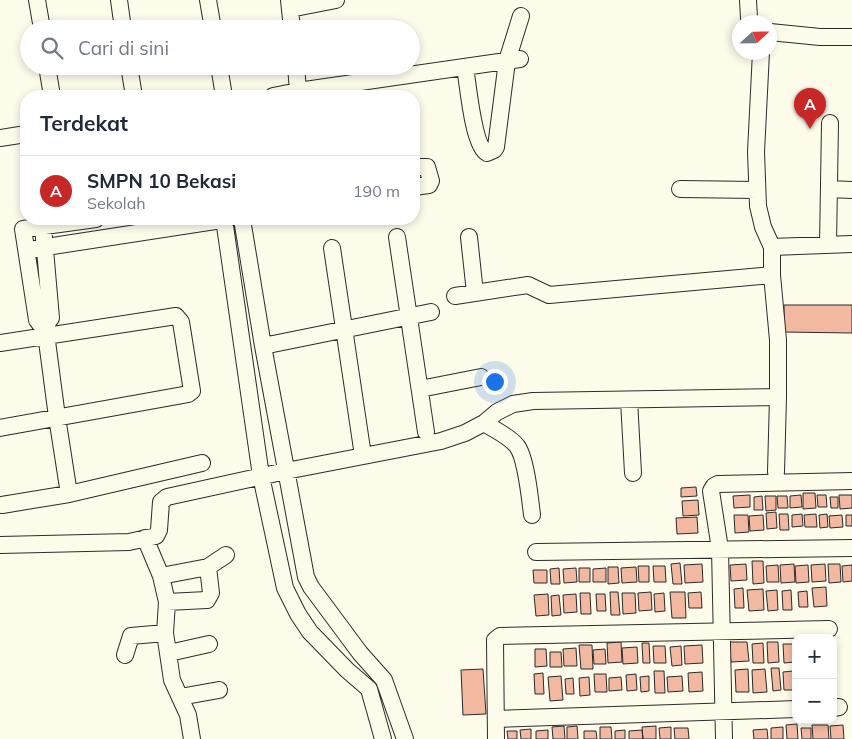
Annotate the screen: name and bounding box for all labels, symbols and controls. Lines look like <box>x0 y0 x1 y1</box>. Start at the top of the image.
north arrow <box>732 15 777 60</box>
search box <box>20 20 420 75</box>
icon: search <box>38 34 66 62</box>
text: Cari di sini <box>78 36 169 60</box>
pin: A <box>794 88 826 129</box>
text: Terdekat <box>40 110 128 136</box>
text: SMPN 10 Bekasi <box>87 169 236 193</box>
text: A <box>50 181 62 201</box>
text: 190 m <box>353 181 400 201</box>
text: Sekolah <box>87 193 146 213</box>
your location <box>482 369 508 395</box>
map controls <box>792 634 837 724</box>
button: + <box>792 634 837 679</box>
button: − <box>792 679 837 724</box>

